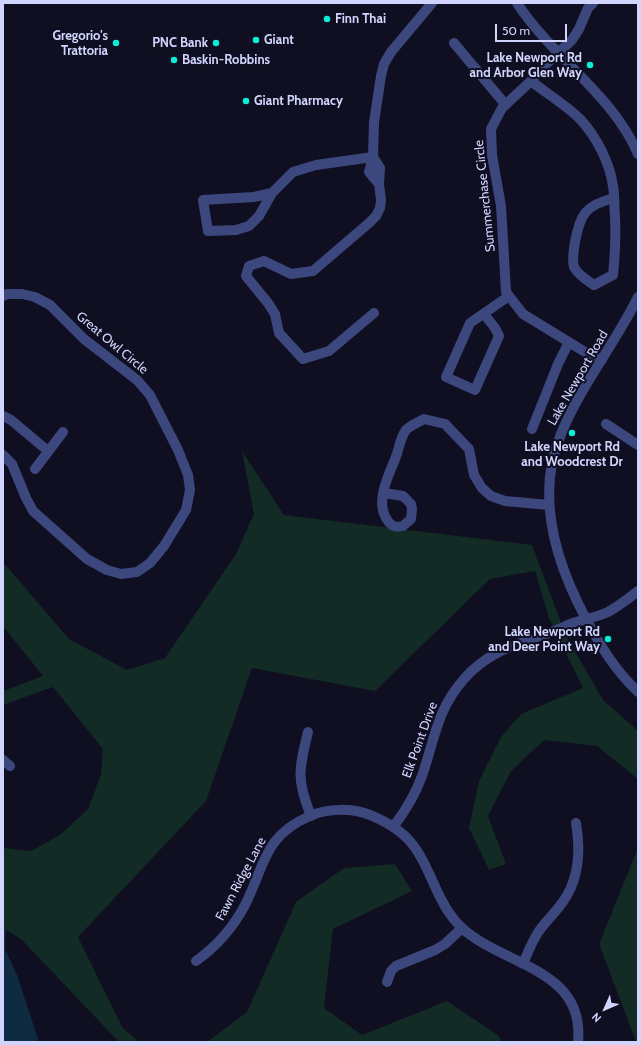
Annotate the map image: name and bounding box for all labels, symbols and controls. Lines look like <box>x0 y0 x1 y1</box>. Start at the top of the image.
place label: Finn Thai <box>335 11 386 27</box>
marker: Finn Thai <box>322 14 332 24</box>
scale bar <box>497 16 569 42</box>
text: 50 m <box>502 23 530 38</box>
place label: Gregorio's Trattoria <box>52 28 108 59</box>
place label: Giant <box>264 32 294 48</box>
place label: PNC Bank <box>152 35 208 51</box>
marker: Giant <box>251 35 261 45</box>
marker: Gregorio's Trattoria <box>111 38 121 48</box>
marker: PNC Bank <box>211 38 221 48</box>
place label: Lake Newport Rd and Arbor Glen Way <box>470 50 582 81</box>
place label: Baskin-Robbins <box>182 52 270 68</box>
marker: Baskin-Robbins <box>169 55 179 65</box>
marker: Lake Newport Rd and Arbor Glen Way <box>585 60 595 70</box>
place label: Giant Pharmacy <box>254 93 343 109</box>
marker: Giant Pharmacy <box>241 96 251 106</box>
street label: Summerchase Circle <box>471 139 499 253</box>
street label: Great Owl Circle <box>73 308 151 378</box>
street label: Lake Newport Road <box>545 328 611 428</box>
marker: Lake Newport Rd and Woodcrest Dr <box>567 428 577 438</box>
place label: Lake Newport Rd and Woodcrest Dr <box>521 439 623 470</box>
place label: Lake Newport Rd and Deer Point Way <box>488 624 600 655</box>
marker: Lake Newport Rd and Deer Point Way <box>603 634 613 644</box>
street label: Elk Point Drive <box>399 700 441 780</box>
street label: Fawn Ridge Lane <box>212 835 270 923</box>
north arrow <box>585 989 625 1029</box>
text: N <box>589 1010 604 1025</box>

